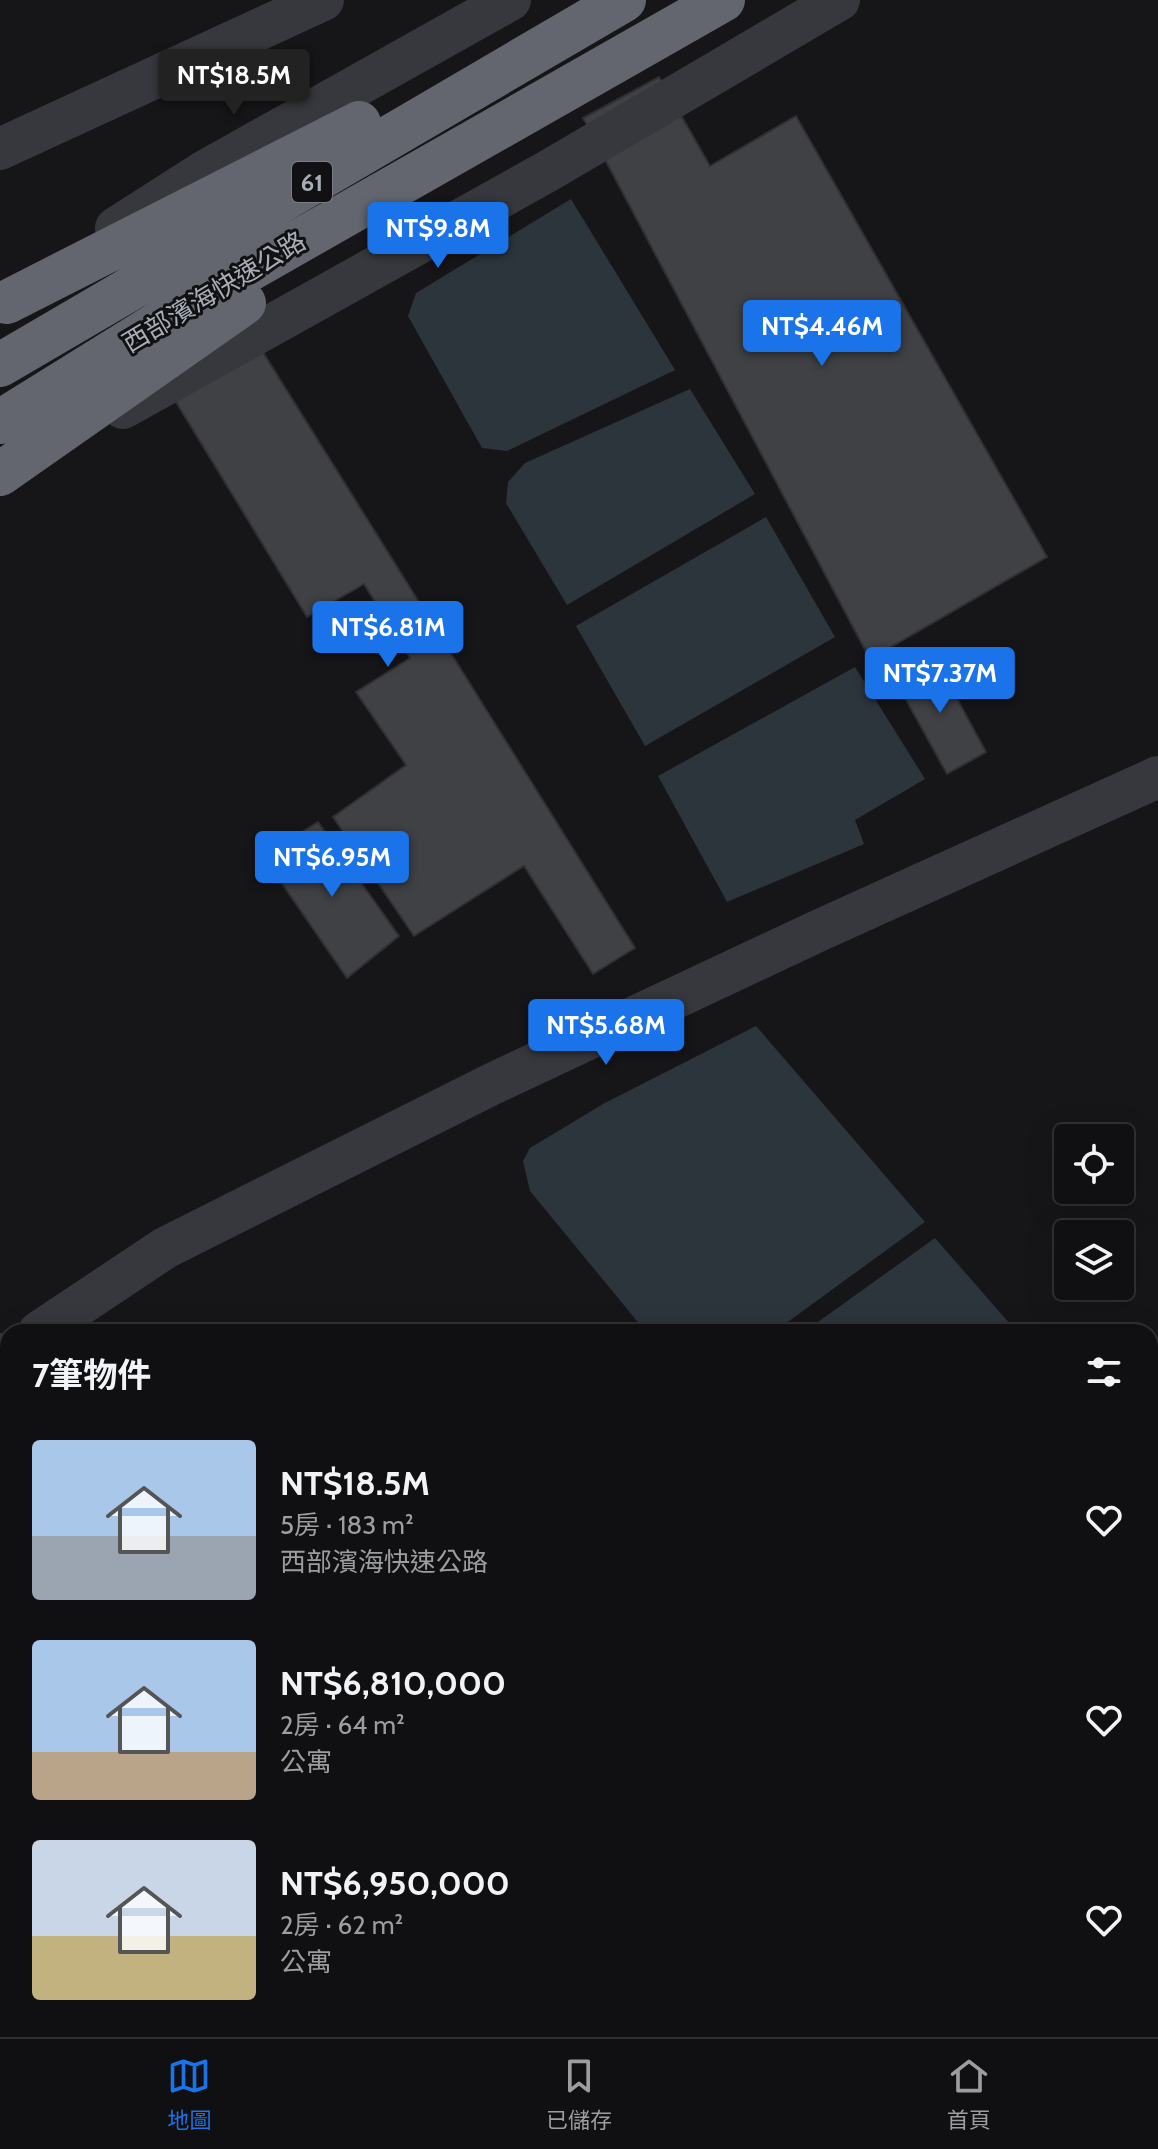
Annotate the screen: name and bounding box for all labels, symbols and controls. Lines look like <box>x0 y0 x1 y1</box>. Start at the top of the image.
pin: NT$18.5M <box>151 49 317 117</box>
text: NT$18.5M <box>177 59 291 91</box>
road number: 61 <box>292 162 332 202</box>
pin: NT$9.8M <box>364 202 512 270</box>
text: NT$9.8M <box>385 212 491 244</box>
street label: 西部濱海快速公路 <box>117 225 311 359</box>
pin: NT$4.46M <box>739 300 905 368</box>
text: NT$4.46M <box>761 310 883 342</box>
pin: NT$6.81M <box>305 601 471 669</box>
text: NT$6.81M <box>330 611 446 643</box>
pin: NT$7.37M <box>857 647 1023 715</box>
text: NT$7.37M <box>883 657 997 689</box>
pin: NT$6.95M <box>249 831 415 899</box>
text: NT$6.95M <box>273 841 391 873</box>
pin: NT$5.68M <box>523 999 689 1067</box>
text: NT$5.68M <box>546 1009 666 1041</box>
map controls <box>1054 1124 1134 1300</box>
button: locate <box>1054 1124 1134 1204</box>
button: layers <box>1054 1220 1134 1300</box>
icon: filters <box>1082 1350 1126 1394</box>
text: 7筆物件 <box>32 1354 151 1396</box>
text: NT$18.5M <box>280 1462 430 1504</box>
icon: home <box>96 1472 192 1568</box>
icon: heart <box>1082 1498 1126 1542</box>
text: 5房 · 183 m² <box>280 1509 414 1541</box>
text: 西部濱海快速公路 <box>280 1546 488 1578</box>
text: NT$6,810,000 <box>280 1662 506 1704</box>
icon: home <box>96 1672 192 1768</box>
icon: heart <box>1082 1698 1126 1742</box>
text: 2房 · 64 m² <box>280 1709 405 1741</box>
text: 公寓 <box>280 1746 332 1778</box>
text: NT$6,950,000 <box>280 1862 510 1904</box>
icon: home <box>96 1872 192 1968</box>
icon: heart <box>1082 1898 1126 1942</box>
text: 2房 · 62 m² <box>280 1909 403 1941</box>
text: 公寓 <box>280 1946 332 1978</box>
tab: 地圖 <box>167 2054 211 2134</box>
tab: 已儲存 <box>546 2054 612 2134</box>
tab: 首頁 <box>947 2054 991 2134</box>

